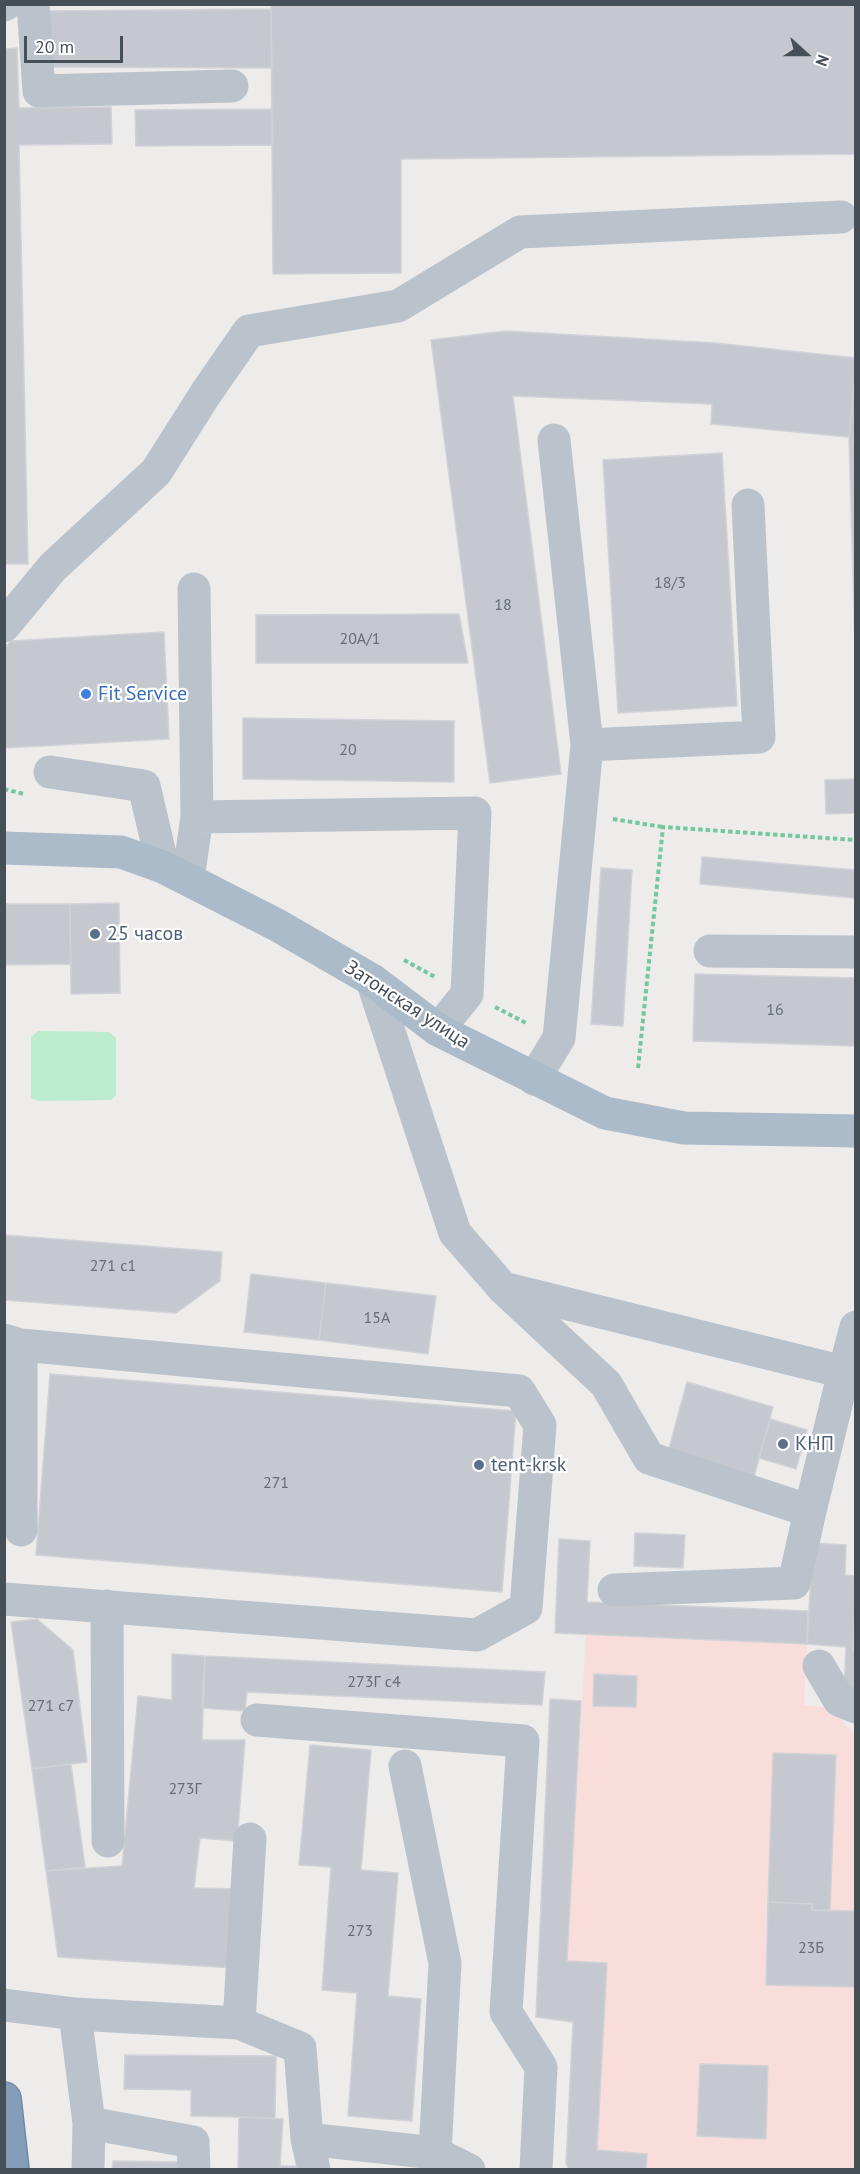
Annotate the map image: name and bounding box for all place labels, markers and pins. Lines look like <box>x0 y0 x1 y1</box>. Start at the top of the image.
place label: Fit Service <box>98 682 187 706</box>
marker: Fit Service <box>79 687 93 701</box>
place label: 25 часов <box>107 922 183 946</box>
marker: 25 часов <box>88 927 102 941</box>
place label: КНП <box>795 1432 834 1456</box>
marker: КНП <box>776 1437 790 1451</box>
place label: tent-krsk <box>491 1453 566 1477</box>
marker: tent-krsk <box>472 1458 486 1472</box>

